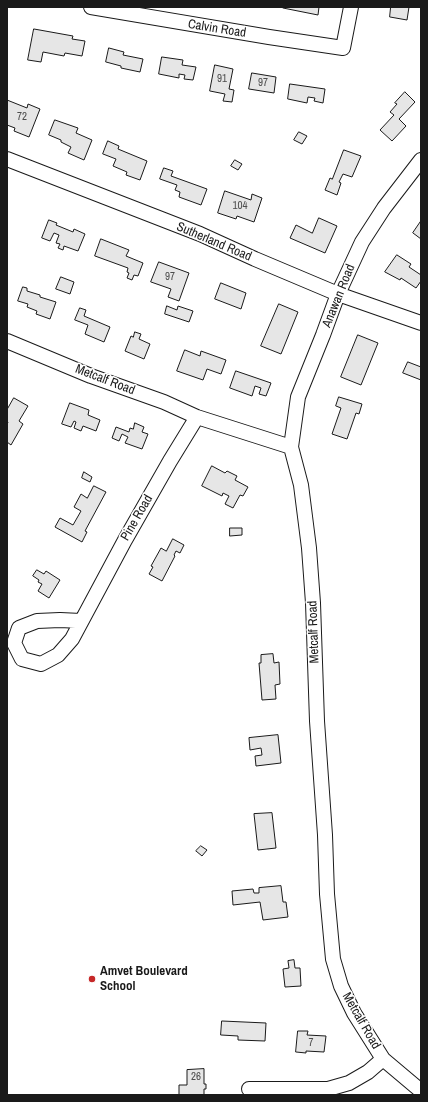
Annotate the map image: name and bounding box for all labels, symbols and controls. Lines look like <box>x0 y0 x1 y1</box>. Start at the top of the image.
street label: Calvin Road <box>187 17 247 41</box>
house number: 91 <box>217 72 227 86</box>
house number: 97 <box>258 76 268 90</box>
house number: 72 <box>17 110 27 124</box>
house number: 104 <box>232 199 248 213</box>
street label: Sutherland Road <box>174 219 254 265</box>
street label: Anawan Road <box>319 262 359 330</box>
house number: 97 <box>165 270 175 284</box>
street label: Metcalf Road <box>73 361 137 399</box>
street label: Pine Road <box>118 492 156 544</box>
street label: Metcalf Road <box>305 600 323 664</box>
place label: Amvet Boulevard School <box>100 964 188 995</box>
marker: Amvet Boulevard School <box>87 974 97 984</box>
street label: Metcalf Road <box>339 990 383 1052</box>
house number: 7 <box>308 1036 314 1050</box>
house number: 26 <box>191 1070 201 1084</box>

